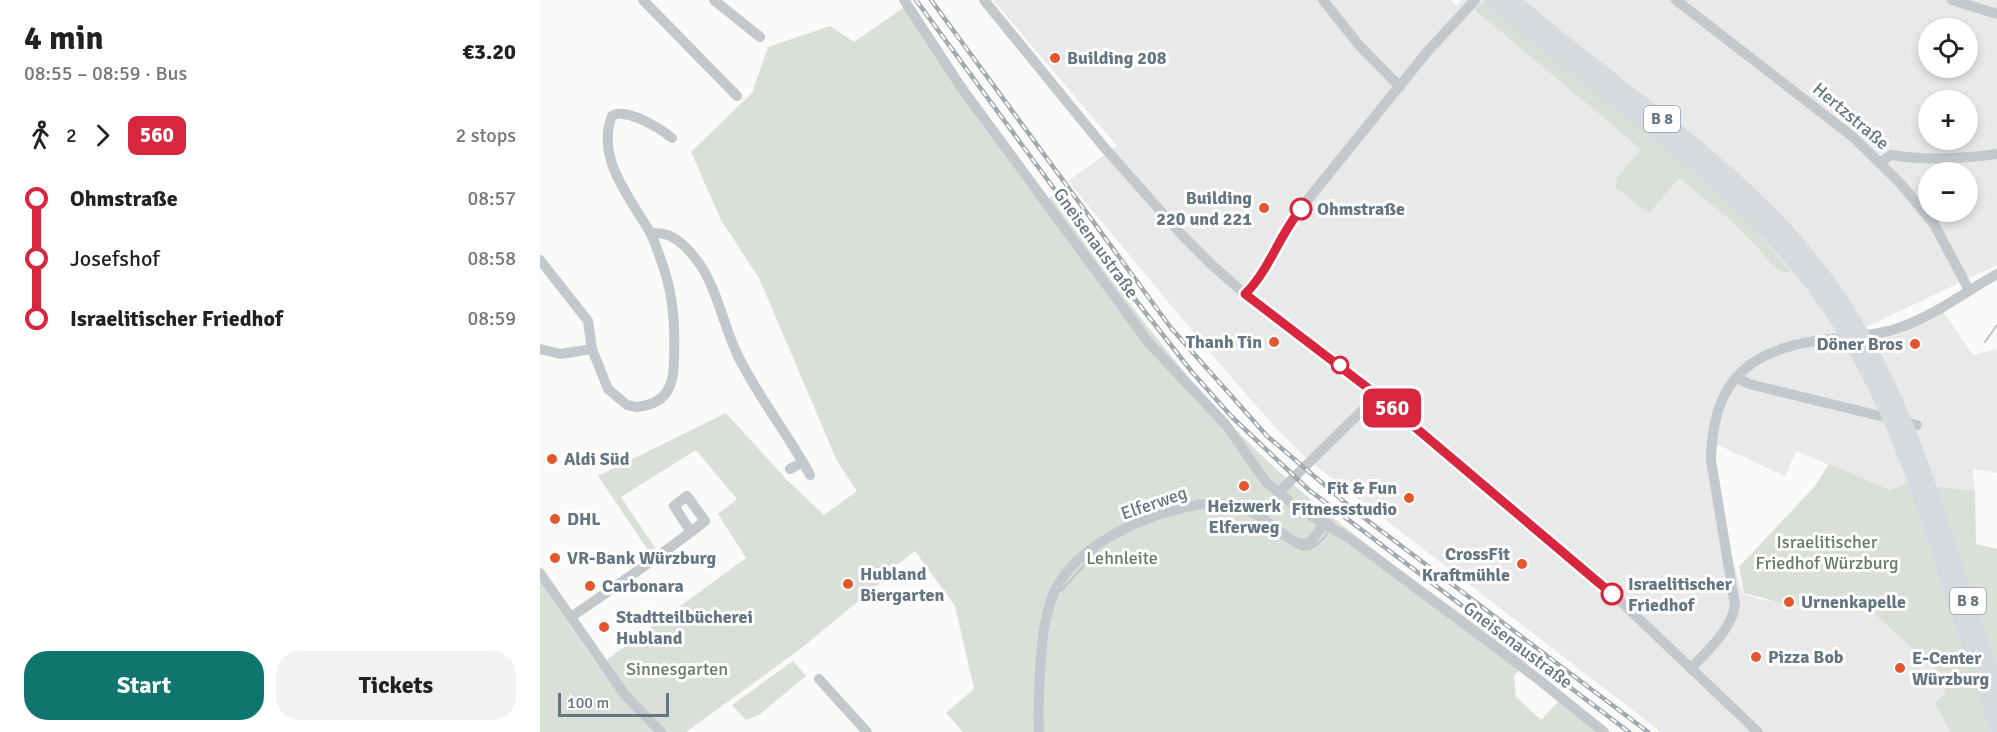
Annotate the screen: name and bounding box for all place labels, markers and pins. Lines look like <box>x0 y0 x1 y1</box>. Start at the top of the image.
place label: Building 208 <box>1067 47 1167 69</box>
marker: Building 208 <box>1048 51 1062 65</box>
place label: Building 220 und 221 <box>1156 187 1252 230</box>
marker: Ohmstraße <box>1290 198 1312 220</box>
place label: Ohmstraße <box>1317 198 1405 220</box>
marker: Building 220 und 221 <box>1257 201 1271 215</box>
place label: Thanh Tin <box>1186 331 1262 353</box>
place label: Döner Bros <box>1816 333 1903 355</box>
marker: Thanh Tin <box>1267 335 1281 349</box>
marker: Döner Bros <box>1908 337 1922 351</box>
unlabelled marker <box>1331 356 1349 374</box>
place label: Aldi Süd <box>564 448 630 470</box>
marker: Aldi Süd <box>545 452 559 466</box>
place label: Fit & Fun Fitnessstudio <box>1292 477 1397 520</box>
marker: Heizwerk Elferweg <box>1237 479 1251 493</box>
marker: Fit & Fun Fitnessstudio <box>1402 491 1416 505</box>
place label: Heizwerk Elferweg <box>1207 495 1281 538</box>
place label: DHL <box>567 508 601 530</box>
marker: DHL <box>548 512 562 526</box>
place label: CrossFit Kraftmühle <box>1422 543 1510 586</box>
place label: VR-Bank Würzburg <box>567 547 717 569</box>
marker: VR-Bank Würzburg <box>548 551 562 565</box>
marker: CrossFit Kraftmühle <box>1515 557 1529 571</box>
place label: Hubland Biergarten <box>860 563 945 606</box>
place label: Israelitischer Friedhof <box>1628 573 1733 616</box>
place label: Carbonara <box>602 575 684 597</box>
marker: Hubland Biergarten <box>841 577 855 591</box>
marker: Carbonara <box>583 579 597 593</box>
marker: Israelitischer Friedhof <box>1601 583 1623 605</box>
place label: Urnenkapelle <box>1801 591 1906 613</box>
marker: Urnenkapelle <box>1782 595 1796 609</box>
place label: Stadtteilbücherei Hubland <box>616 606 753 649</box>
marker: Stadtteilbücherei Hubland <box>597 620 611 634</box>
place label: Pizza Bob <box>1768 646 1844 668</box>
place label: E-Center Würzburg <box>1912 647 1990 690</box>
marker: Pizza Bob <box>1749 650 1763 664</box>
marker: E-Center Würzburg <box>1893 661 1907 675</box>

